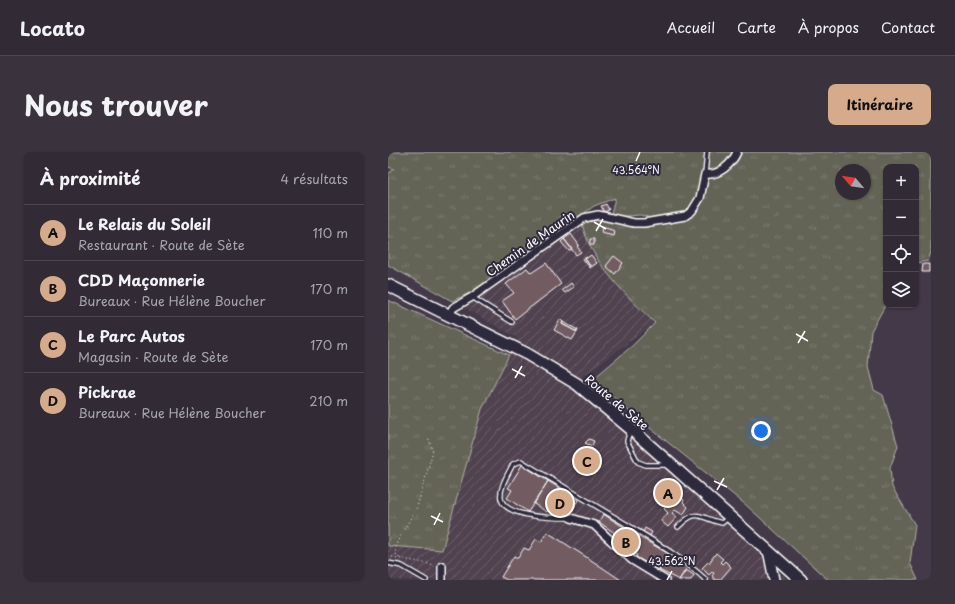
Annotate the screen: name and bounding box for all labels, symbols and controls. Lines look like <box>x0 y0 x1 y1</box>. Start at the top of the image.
text: Locato <box>20 14 85 42</box>
text: Accueil <box>667 17 715 38</box>
text: Carte <box>737 17 776 38</box>
text: À propos <box>798 17 859 38</box>
text: Contact <box>881 17 935 38</box>
text: Nous trouver <box>24 83 208 126</box>
button: Itinéraire <box>828 84 931 125</box>
text: 43.564°N <box>612 162 660 177</box>
north arrow <box>835 164 871 200</box>
map controls <box>883 164 919 308</box>
button: + <box>883 164 919 200</box>
text: À proximité <box>40 165 140 191</box>
text: 4 résultats <box>281 169 348 188</box>
button: − <box>883 200 919 236</box>
street label: Chemin de Maurin <box>482 206 578 280</box>
text: Le Relais du Soleil <box>78 212 211 235</box>
text: A <box>48 223 58 242</box>
text: 110 m <box>313 223 348 242</box>
text: Restaurant · Route de Sète <box>78 235 245 254</box>
button: locate <box>883 236 919 272</box>
text: CDD Maçonnerie <box>78 268 205 291</box>
button: layers <box>883 272 919 308</box>
text: B <box>49 279 57 298</box>
text: 170 m <box>310 279 348 298</box>
text: Bureaux · Rue Hélène Boucher <box>78 291 266 310</box>
text: Le Parc Autos <box>78 324 185 347</box>
text: C <box>48 335 58 354</box>
text: 170 m <box>310 335 348 354</box>
text: Magasin · Route de Sète <box>78 347 228 366</box>
street label: Route de Sète <box>581 370 653 434</box>
text: Pickrae <box>78 380 136 403</box>
text: D <box>48 391 58 410</box>
text: 210 m <box>309 391 348 410</box>
text: Bureaux · Rue Hélène Boucher <box>78 403 266 422</box>
your location <box>751 421 771 441</box>
pin: C <box>574 446 600 476</box>
pin: A <box>655 478 681 508</box>
pin: D <box>547 488 573 518</box>
pin: B <box>613 527 639 557</box>
text: 43.562°N <box>648 553 696 568</box>

